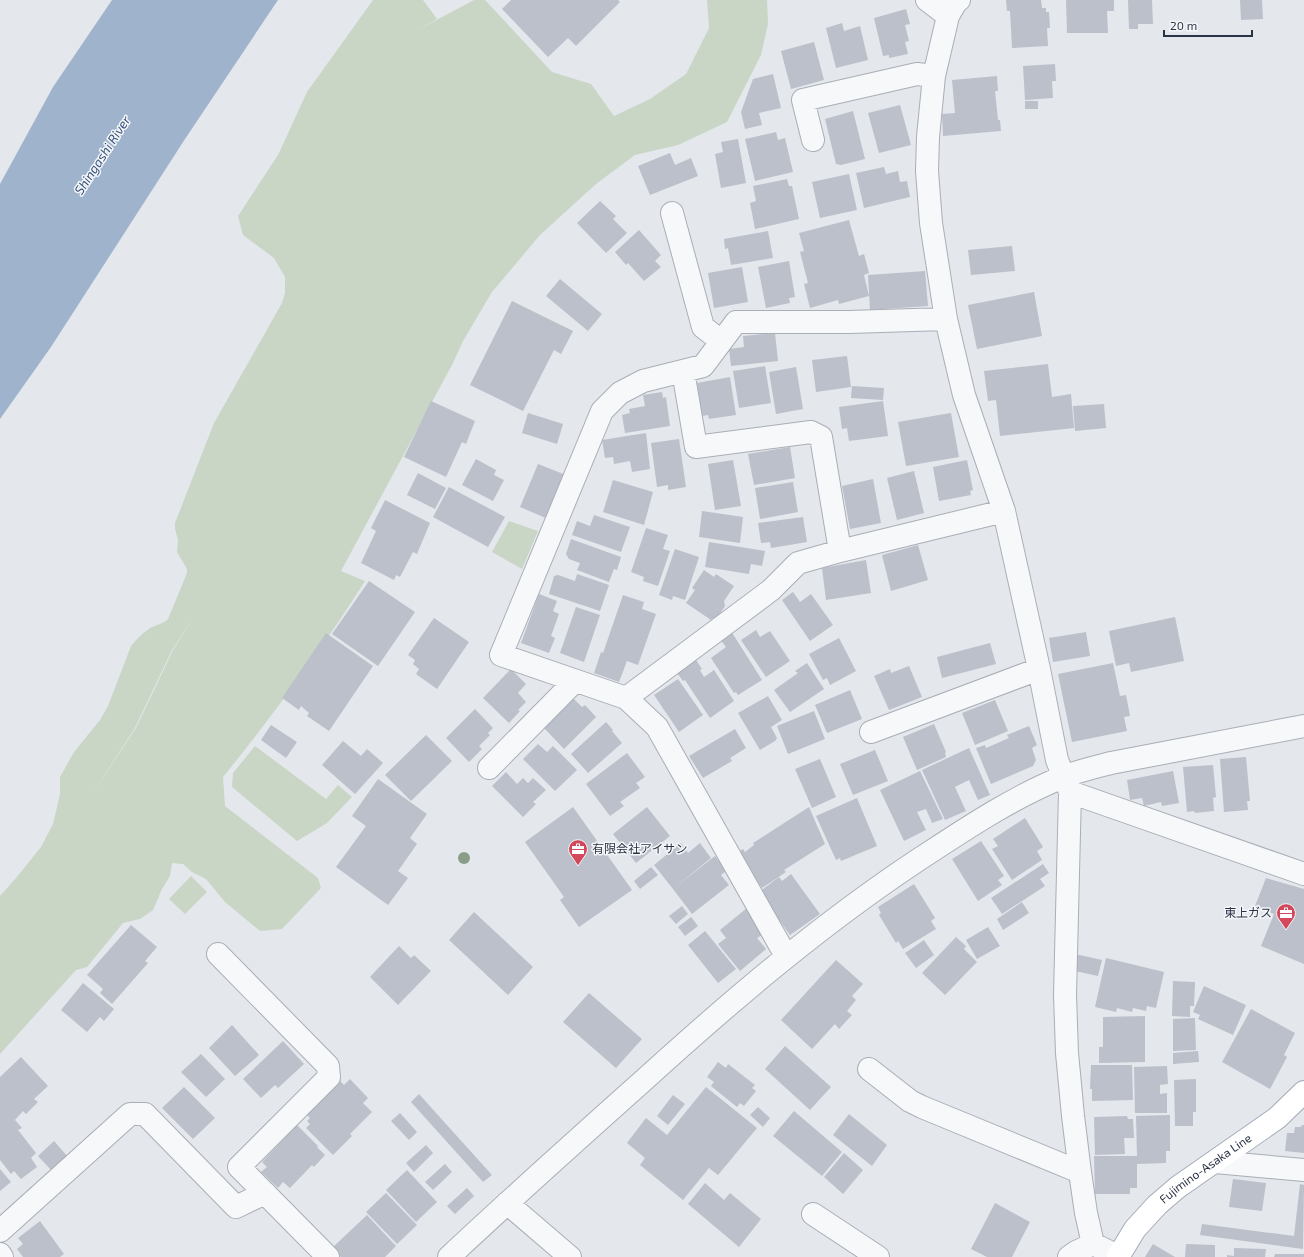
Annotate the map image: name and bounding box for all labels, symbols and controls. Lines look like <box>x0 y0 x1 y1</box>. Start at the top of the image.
scale bar <box>1164 12 1252 38</box>
text: 20 m <box>1170 18 1197 32</box>
water label: Shingashi River <box>71 112 134 197</box>
office icon: 有限会社アイサン <box>567 838 589 866</box>
place label: 有限会社アイサン <box>592 841 687 855</box>
office icon: 東上ガス <box>1275 902 1297 930</box>
place label: 東上ガス <box>1224 905 1272 919</box>
street label: Fujimino-Asaka Line <box>1156 1130 1254 1206</box>

